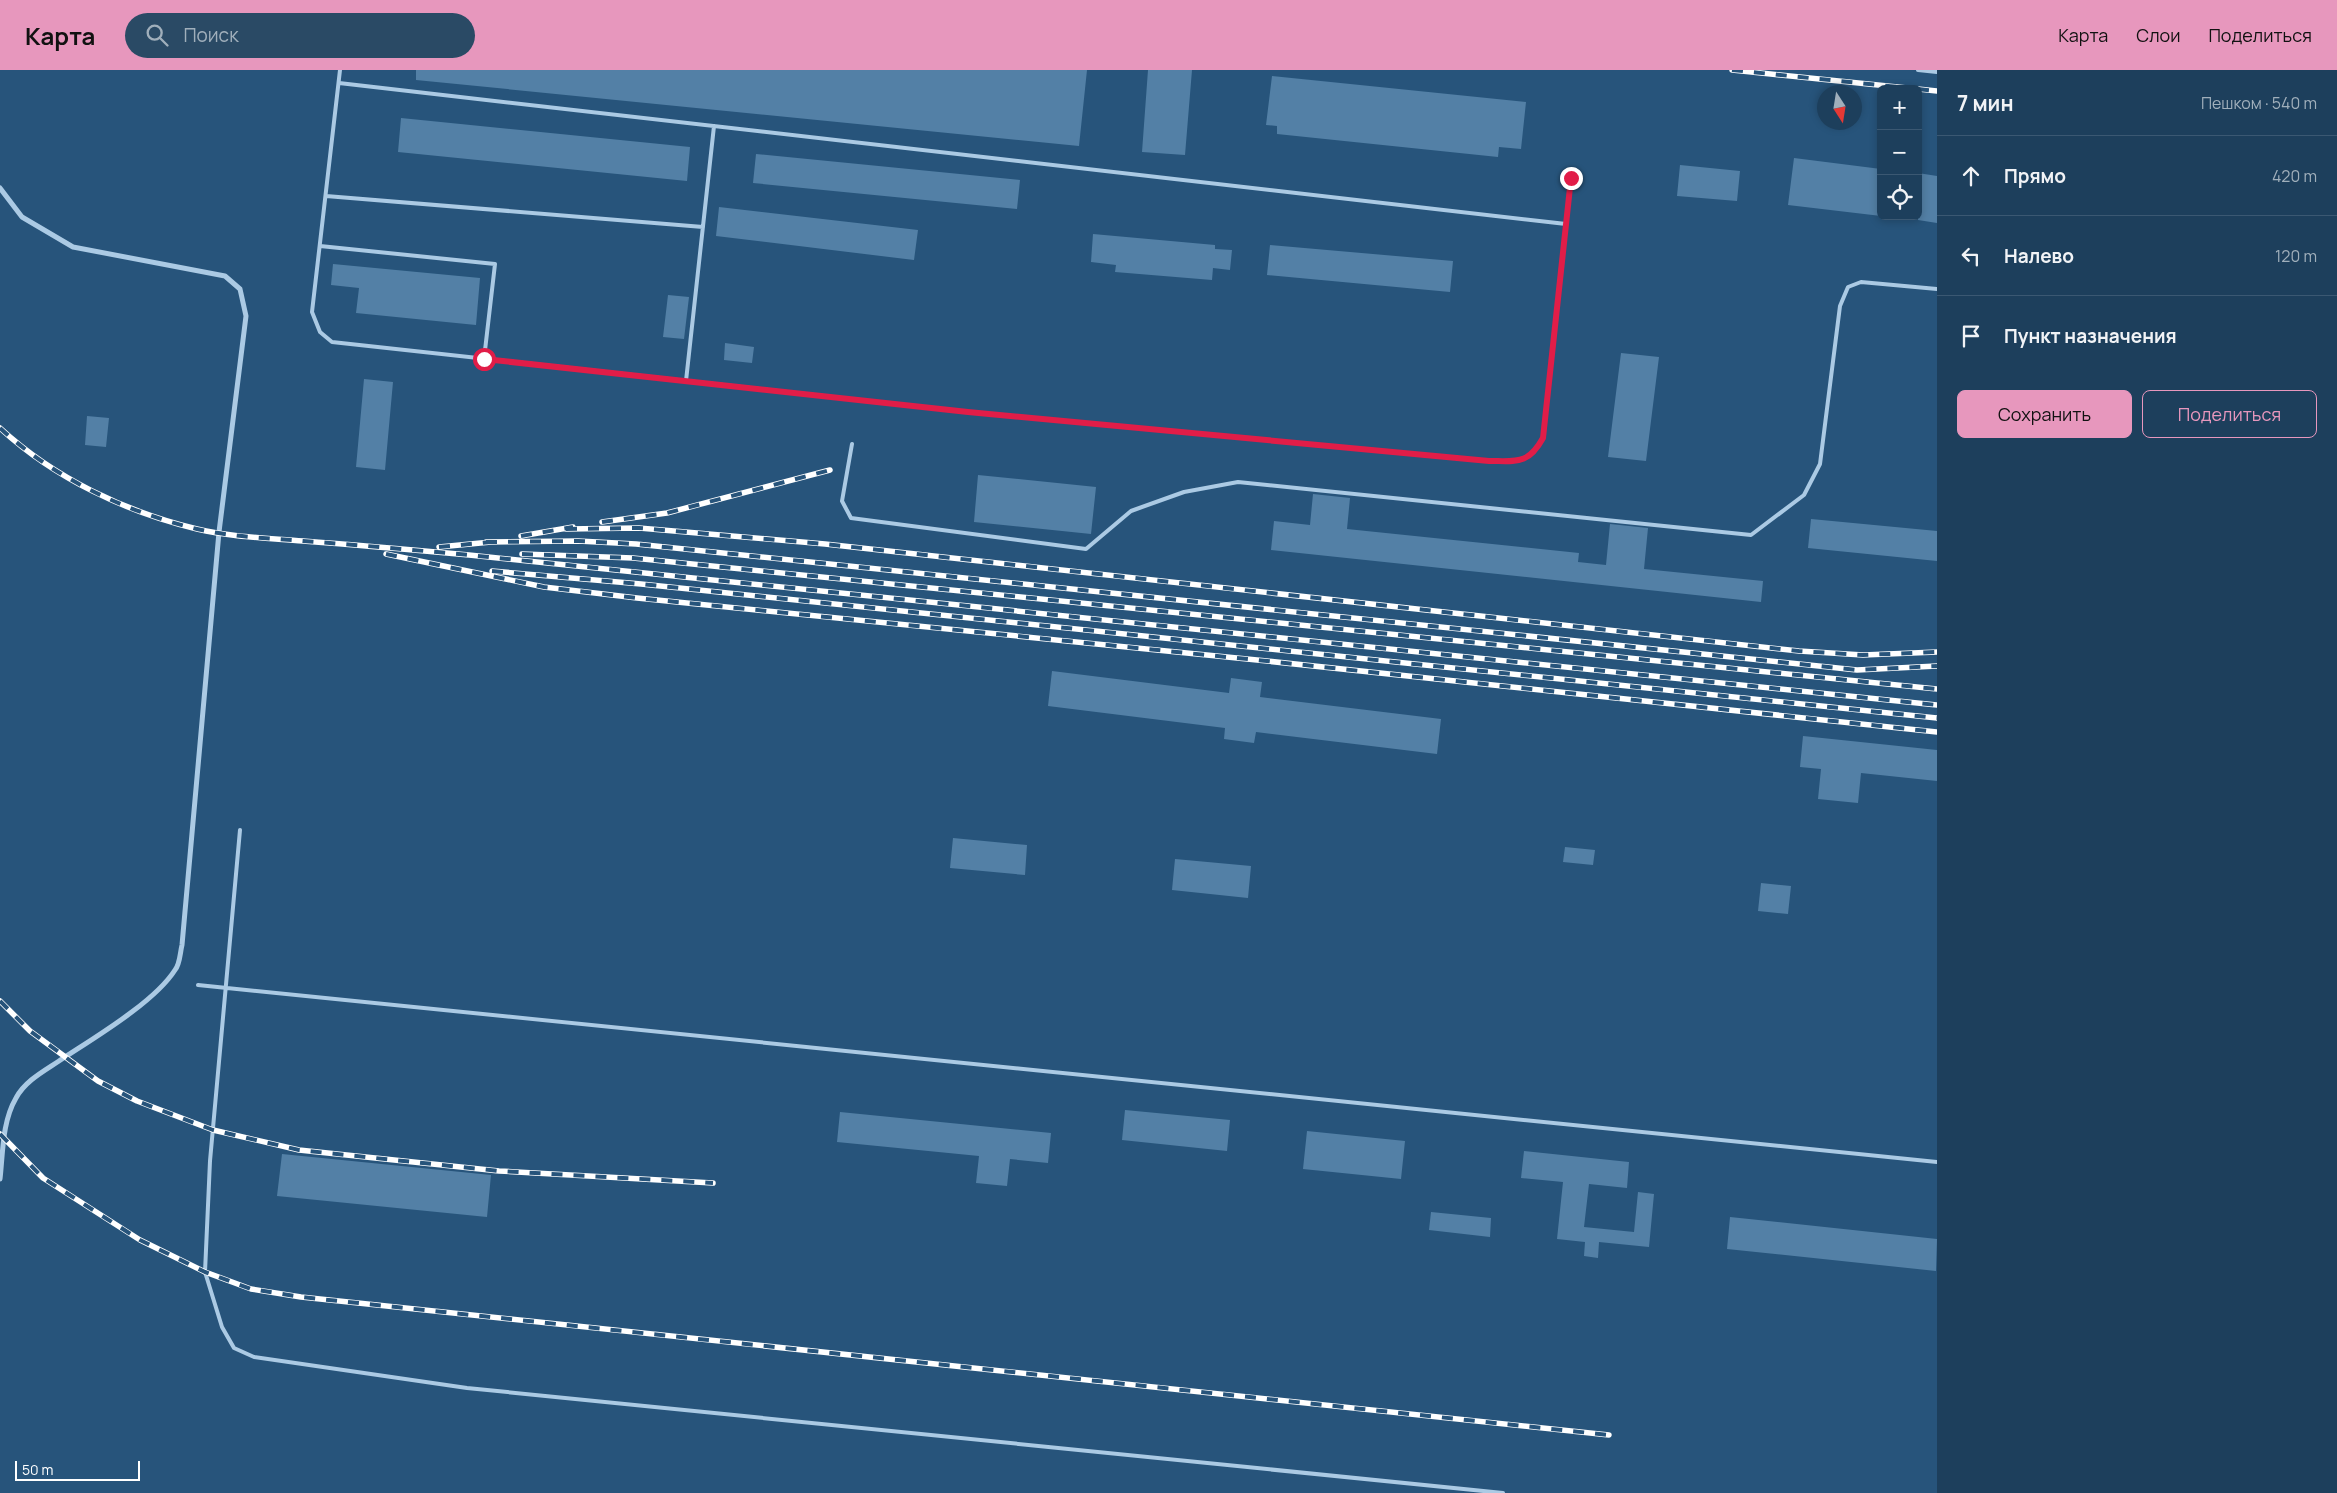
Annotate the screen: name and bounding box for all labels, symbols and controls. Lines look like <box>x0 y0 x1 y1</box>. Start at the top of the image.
search box <box>125 13 475 58</box>
text: Карта <box>25 19 95 52</box>
icon: search <box>143 21 171 49</box>
text: Поиск <box>183 22 239 48</box>
text: Карта <box>2058 23 2108 47</box>
text: Слои <box>2136 23 2180 47</box>
text: Поделиться <box>2208 23 2312 47</box>
north arrow <box>1817 85 1862 130</box>
map controls <box>1877 85 1922 220</box>
button: + <box>1877 85 1922 130</box>
text: 7 мин <box>1957 89 2013 117</box>
text: Пешком · 540 m <box>2201 92 2317 114</box>
button: − <box>1877 130 1922 175</box>
icon: ahead <box>1957 162 1985 190</box>
text: Прямо <box>2004 163 2066 189</box>
text: 420 m <box>2272 165 2317 187</box>
route end <box>1560 167 1583 190</box>
button: locate <box>1877 175 1922 220</box>
icon: left <box>1957 242 1985 270</box>
text: Налево <box>2004 243 2074 269</box>
text: 120 m <box>2275 245 2317 267</box>
icon: arrive <box>1957 322 1985 350</box>
text: Пункт назначения <box>2004 323 2177 349</box>
route start <box>473 348 496 371</box>
button: Сохранить <box>1957 390 2132 438</box>
button: Поделиться <box>2142 390 2317 438</box>
scale bar <box>15 1458 140 1481</box>
text: 50 m <box>22 1460 53 1479</box>

